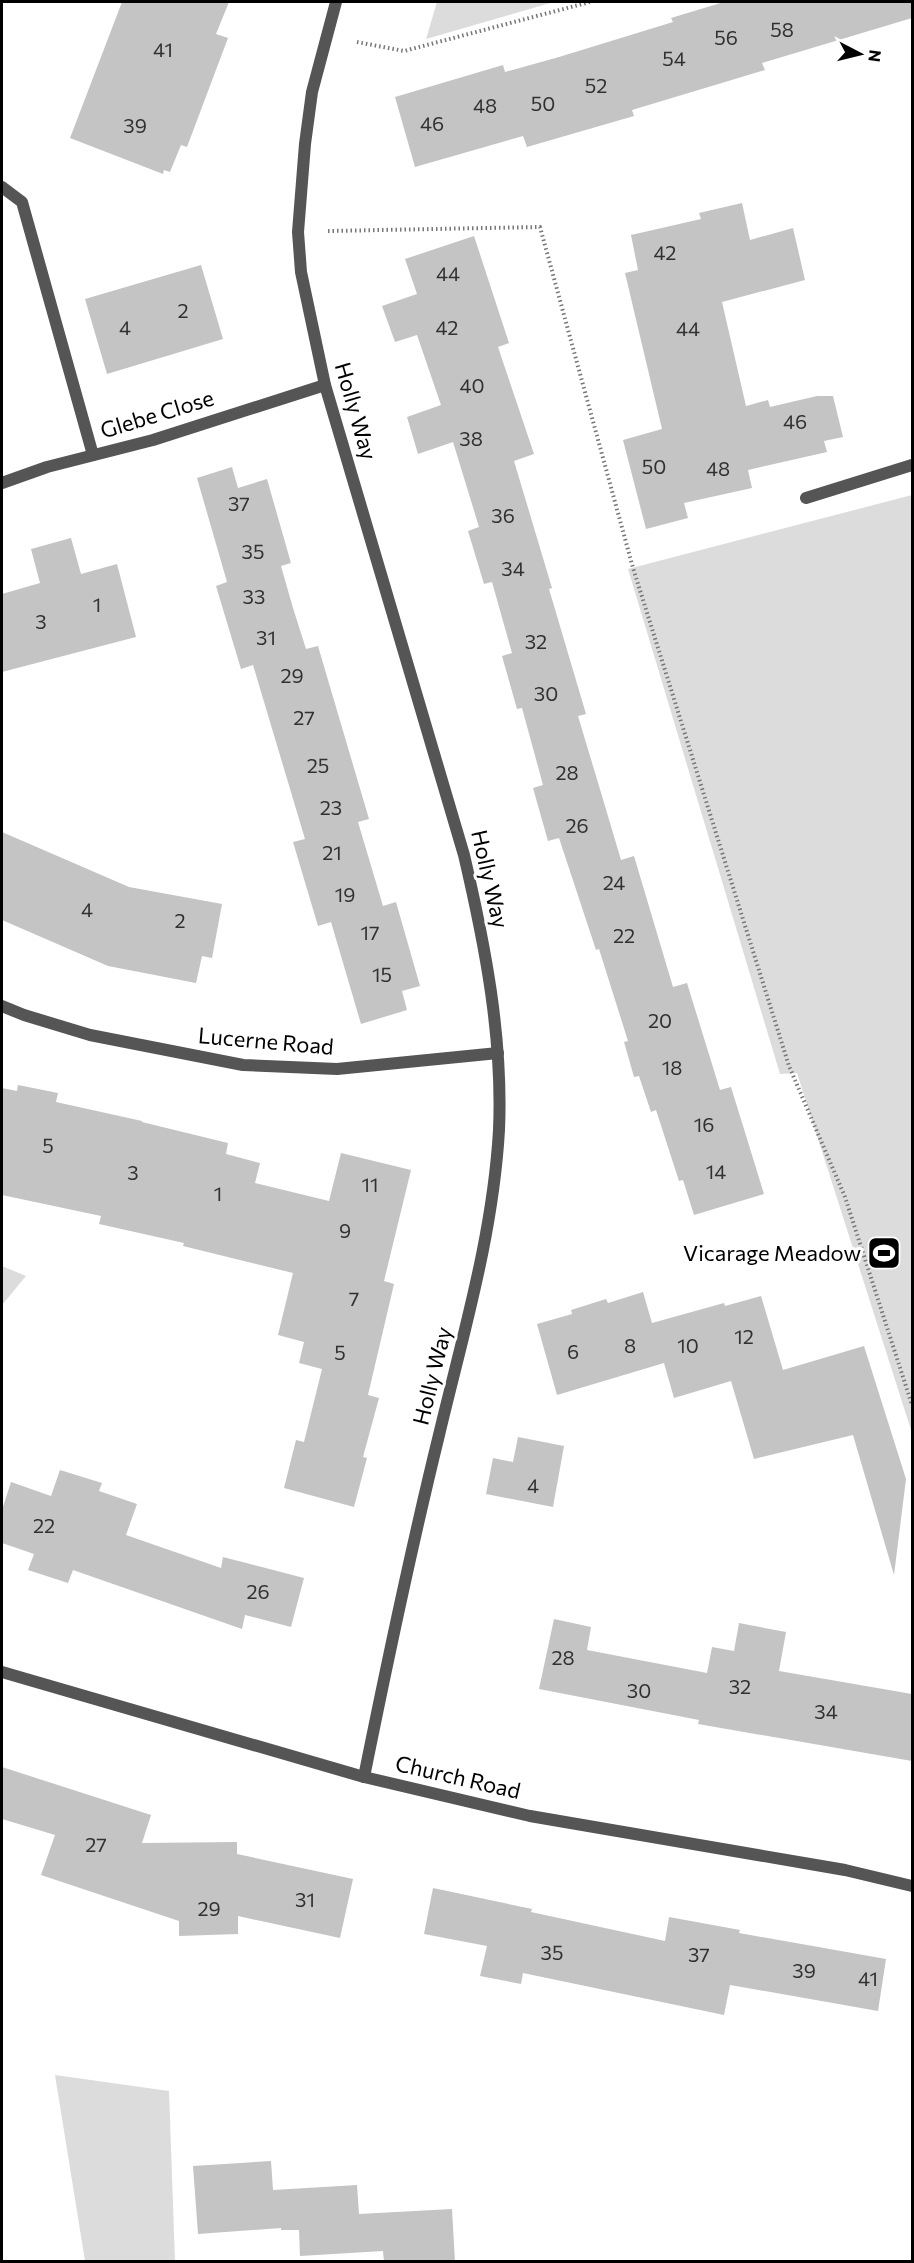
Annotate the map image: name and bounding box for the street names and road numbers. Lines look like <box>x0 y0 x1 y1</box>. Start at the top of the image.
street label: Holly Way <box>330 359 383 463</box>
street label: Glebe Close <box>97 383 217 444</box>
street label: Holly Way <box>466 827 515 931</box>
street label: Lucerne Road <box>197 1021 335 1060</box>
street label: Holly Way <box>406 1324 457 1428</box>
street label: Church Road <box>393 1749 523 1804</box>

